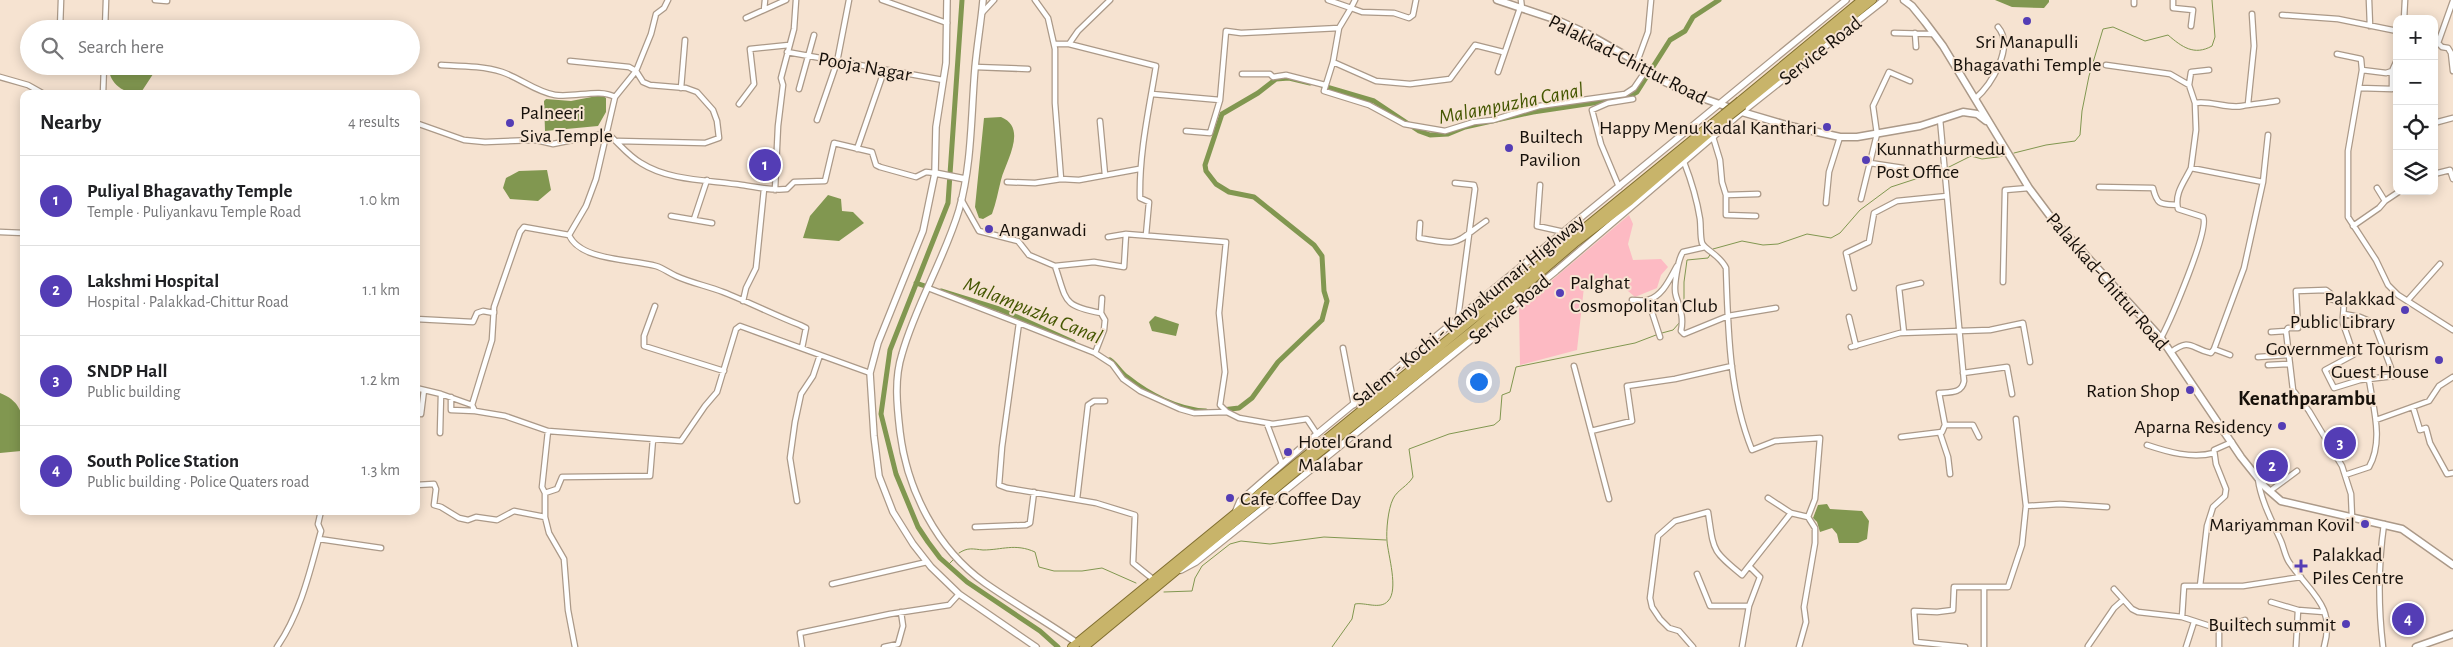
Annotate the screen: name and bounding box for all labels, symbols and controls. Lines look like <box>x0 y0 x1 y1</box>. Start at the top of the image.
street label: Palakkad-Chittur Road <box>1545 11 1710 108</box>
street label: Service Road <box>1776 13 1865 89</box>
marker: Sri Manapulli Bhagavathi Temple <box>2021 15 2033 27</box>
map controls <box>2393 15 2438 195</box>
button: + <box>2393 15 2438 60</box>
search box <box>20 20 420 75</box>
place label: Sri Manapulli Bhagavathi Temple <box>1952 32 2102 75</box>
icon: search <box>38 34 66 62</box>
text: Search here <box>78 38 164 57</box>
street label: Pooja Nagar <box>817 49 914 85</box>
button: − <box>2393 60 2438 105</box>
water label: Malampuzha Canal <box>1437 79 1586 129</box>
place label: Palneeri Siva Temple <box>520 103 613 146</box>
button: locate <box>2393 105 2438 150</box>
text: Nearby <box>40 112 101 133</box>
text: 4 results <box>348 114 400 130</box>
marker: Palneeri Siva Temple <box>504 117 516 129</box>
place label: Happy Menu Kadal Kanthari <box>1599 118 1817 138</box>
marker: Happy Menu Kadal Kanthari <box>1821 121 1833 133</box>
place label: Builtech Pavilion <box>1519 127 1583 170</box>
place label: Kunnathurmedu Post Office <box>1876 139 2005 182</box>
marker: Builtech Pavilion <box>1503 142 1515 154</box>
pin: 1 <box>749 146 781 184</box>
button: layers <box>2393 150 2438 195</box>
marker: Kunnathurmedu Post Office <box>1860 154 1872 166</box>
text: Puliyal Bhagavathy Temple <box>87 182 293 201</box>
text: 1 <box>53 192 59 208</box>
text: 1.0 km <box>360 192 400 208</box>
text: Temple · Puliyankavu Temple Road <box>87 204 301 220</box>
street label: Palakkad-Chittur Road <box>2042 209 2172 354</box>
street label: Salem - Kochi - Kanyakumari Highway <box>1349 211 1589 410</box>
place label: Anganwadi <box>999 220 1087 240</box>
marker: Anganwadi <box>983 223 995 235</box>
street label: Service Road <box>1465 271 1554 348</box>
text: Lakshmi Hospital <box>87 272 219 291</box>
water label: Malampuzha Canal <box>960 273 1105 349</box>
place label: Palghat Cosmopolitan Club <box>1570 273 1718 316</box>
text: 2 <box>52 282 60 298</box>
text: 1.1 km <box>363 282 400 298</box>
marker: Palghat Cosmopolitan Club <box>1554 287 1566 299</box>
place label: Palakkad Public Library <box>2290 289 2395 332</box>
text: Hospital · Palakkad-Chittur Road <box>87 294 289 310</box>
marker: Palakkad Public Library <box>2399 304 2411 316</box>
place label: Government Tourism Guest House <box>2266 339 2429 382</box>
marker: Government Tourism Guest House <box>2433 354 2445 366</box>
text: SNDP Hall <box>87 362 167 381</box>
your location <box>1466 369 1492 395</box>
text: 3 <box>53 372 59 388</box>
text: 1.2 km <box>361 372 400 388</box>
place label: Ration Shop <box>2086 381 2180 401</box>
text: Public building <box>87 384 181 400</box>
marker: Ration Shop <box>2184 384 2196 396</box>
district label: Kenathparambu <box>2238 388 2376 409</box>
place label: Aparna Residency <box>2134 417 2272 437</box>
marker: Aparna Residency <box>2276 420 2288 432</box>
pin: 3 <box>2324 424 2356 462</box>
place label: Hotel Grand Malabar <box>1298 432 1392 475</box>
marker: Hotel Grand Malabar <box>1282 446 1294 458</box>
pin: 2 <box>2256 447 2288 485</box>
text: South Police Station <box>87 452 239 471</box>
text: 4 <box>52 462 60 478</box>
text: 1.3 km <box>362 462 400 478</box>
text: Public building · Police Quaters road <box>87 474 309 490</box>
place label: Cafe Coffee Day <box>1240 489 1361 509</box>
marker: Cafe Coffee Day <box>1224 492 1236 504</box>
place label: Mariyamman Kovil <box>2209 515 2355 535</box>
marker: Mariyamman Kovil <box>2359 518 2371 530</box>
place label: Palakkad Piles Centre <box>2312 545 2404 588</box>
marker: Palakkad Piles Centre <box>2294 559 2308 573</box>
pin: 4 <box>2392 600 2424 638</box>
place label: Builtech summit <box>2208 615 2337 635</box>
marker: Builtech summit <box>2340 618 2352 630</box>

